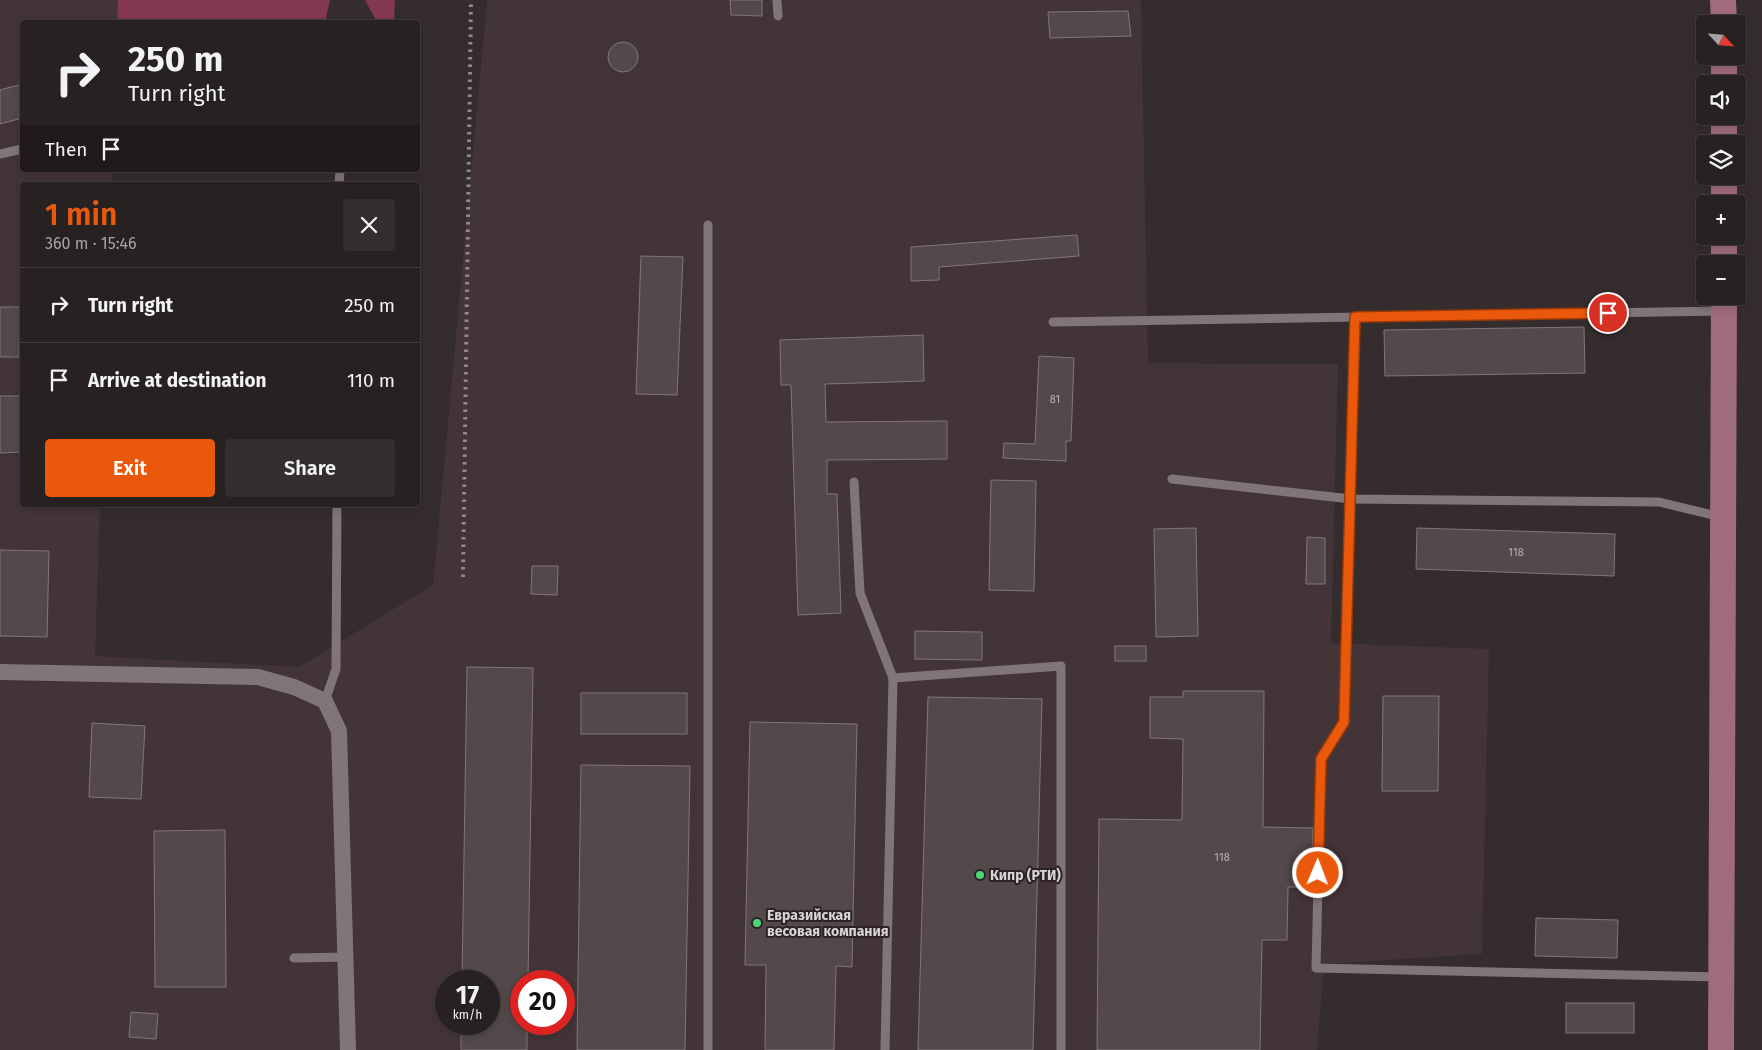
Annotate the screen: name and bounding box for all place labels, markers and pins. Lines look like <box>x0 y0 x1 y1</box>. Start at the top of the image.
pin <box>1587 292 1629 334</box>
place label: Кипр (РТИ) <box>990 867 1061 884</box>
marker: Кипр (РТИ) <box>974 869 986 881</box>
place label: Евразийская весовая компания <box>767 907 889 940</box>
marker: Евразийская весовая компания <box>751 917 763 929</box>

